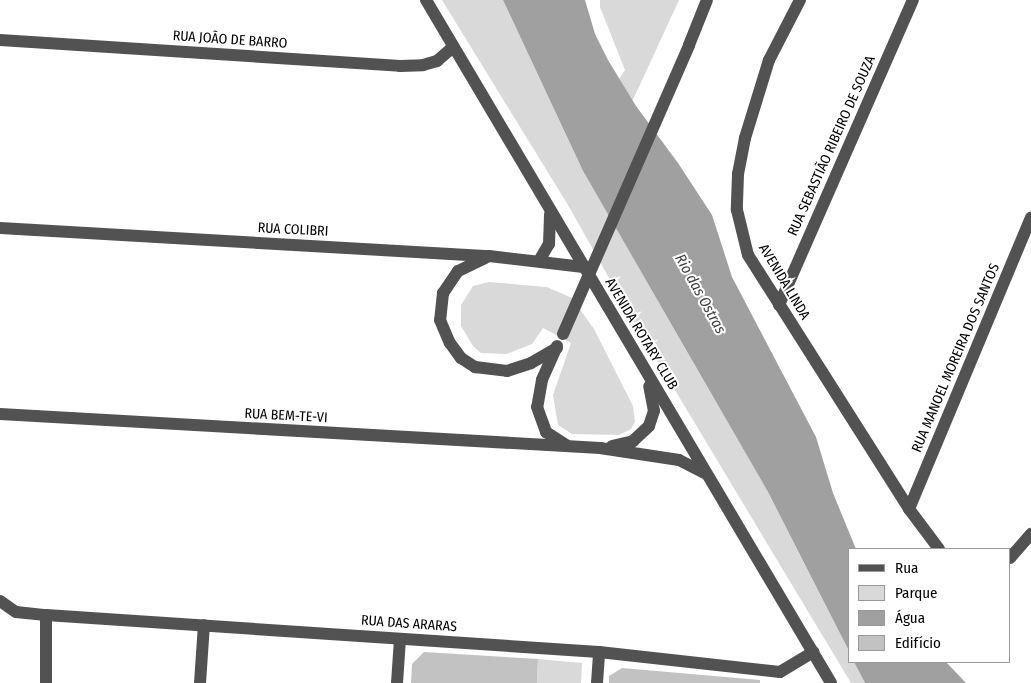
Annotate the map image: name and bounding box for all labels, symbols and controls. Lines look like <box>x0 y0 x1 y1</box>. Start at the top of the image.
street label: RUA JOÃO DE BARRO <box>172 28 288 52</box>
street label: RUA SEBASTIÃO RIBEIRO DE SOUZA <box>785 53 879 239</box>
street label: RUA COLIBRI <box>257 220 329 240</box>
street label: AVENIDA LINDA <box>755 241 813 323</box>
water label: Rio das Ostras <box>671 251 729 337</box>
street label: RUA MANOEL MOREIRA DOS SANTOS <box>909 261 1003 455</box>
street label: AVENIDA ROTARY CLUB <box>601 275 681 393</box>
street label: RUA BEM-TE-VI <box>244 405 328 427</box>
legend <box>848 548 1011 663</box>
text: Rua <box>895 559 918 577</box>
text: Parque <box>895 584 938 602</box>
text: Água <box>895 609 925 627</box>
street label: RUA DAS ARARAS <box>360 612 458 636</box>
text: Edifício <box>895 634 941 652</box>

